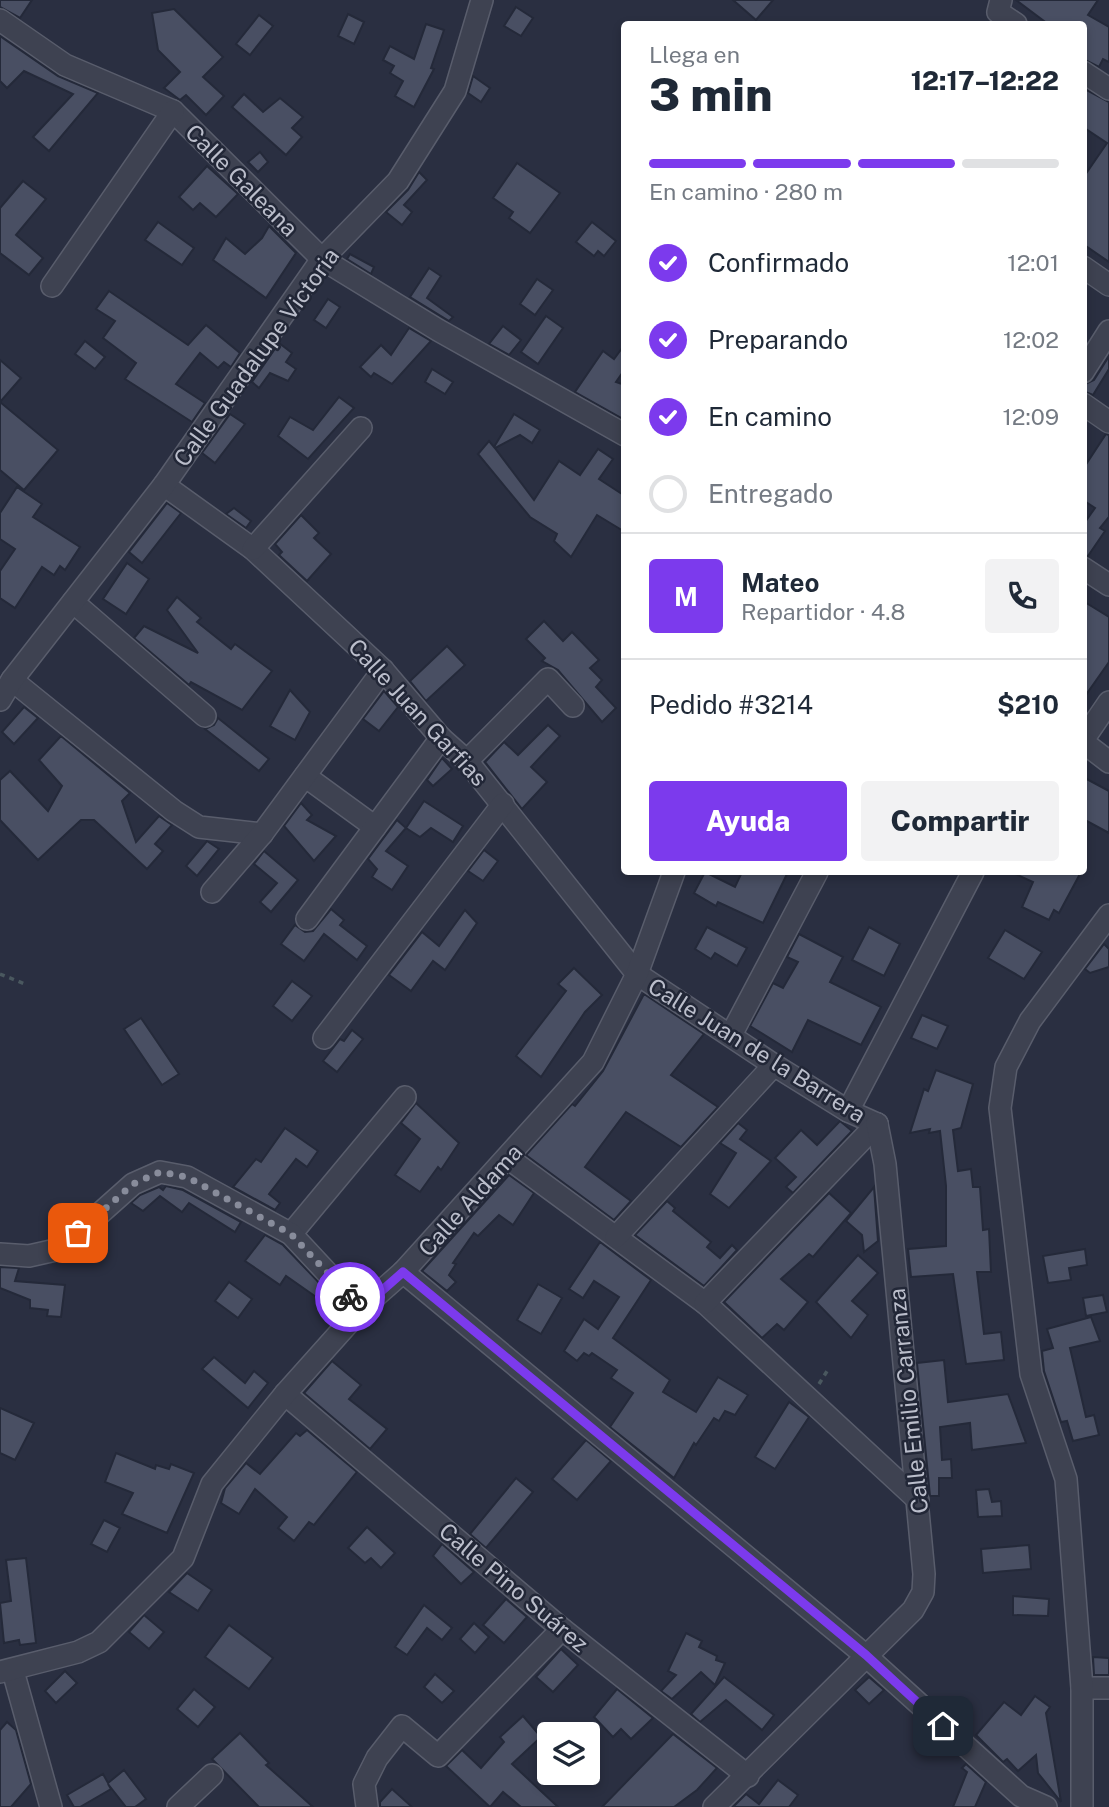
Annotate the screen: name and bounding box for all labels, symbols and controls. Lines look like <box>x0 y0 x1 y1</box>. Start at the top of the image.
text: Llega en <box>649 41 740 68</box>
text: 12:17–12:22 <box>911 65 1059 96</box>
text: 3 min <box>649 67 773 121</box>
street label: Calle Galeana <box>180 118 304 242</box>
text: En camino · 280 m <box>649 178 843 205</box>
street label: Calle Guadalupe Victoria <box>168 243 344 471</box>
icon: check <box>649 244 687 282</box>
text: Confirmado <box>708 247 849 278</box>
text: 12:01 <box>1007 249 1059 276</box>
icon: check <box>649 321 687 359</box>
text: Preparando <box>708 324 848 355</box>
text: 12:02 <box>1003 326 1059 353</box>
icon: check <box>649 398 687 436</box>
text: En camino <box>708 401 832 432</box>
text: 12:09 <box>1002 403 1059 430</box>
text: Entregado <box>708 478 833 509</box>
button: phone <box>985 559 1059 633</box>
text: Mateo <box>741 567 819 598</box>
text: M <box>674 581 698 612</box>
text: Repartidor · 4.8 <box>741 598 905 625</box>
street label: Calle Juan Garfias <box>343 633 493 791</box>
text: Pedido #3214 <box>649 689 813 720</box>
text: $210 <box>997 689 1059 720</box>
button: Ayuda <box>649 781 847 861</box>
button: Compartir <box>861 781 1059 861</box>
street label: Calle Juan de la Barrera <box>643 972 871 1128</box>
street label: Calle Aldama <box>413 1138 527 1262</box>
pin <box>48 1203 108 1263</box>
icon: bag <box>59 1214 97 1252</box>
courier <box>315 1262 385 1332</box>
icon: bike <box>331 1278 369 1316</box>
street label: Calle Emilio Carranza <box>883 1287 933 1515</box>
street label: Calle Pino Suárez <box>434 1517 594 1657</box>
pin <box>913 1696 973 1756</box>
icon: home <box>924 1707 962 1745</box>
map controls <box>537 1722 600 1785</box>
button: layers <box>537 1722 600 1785</box>

